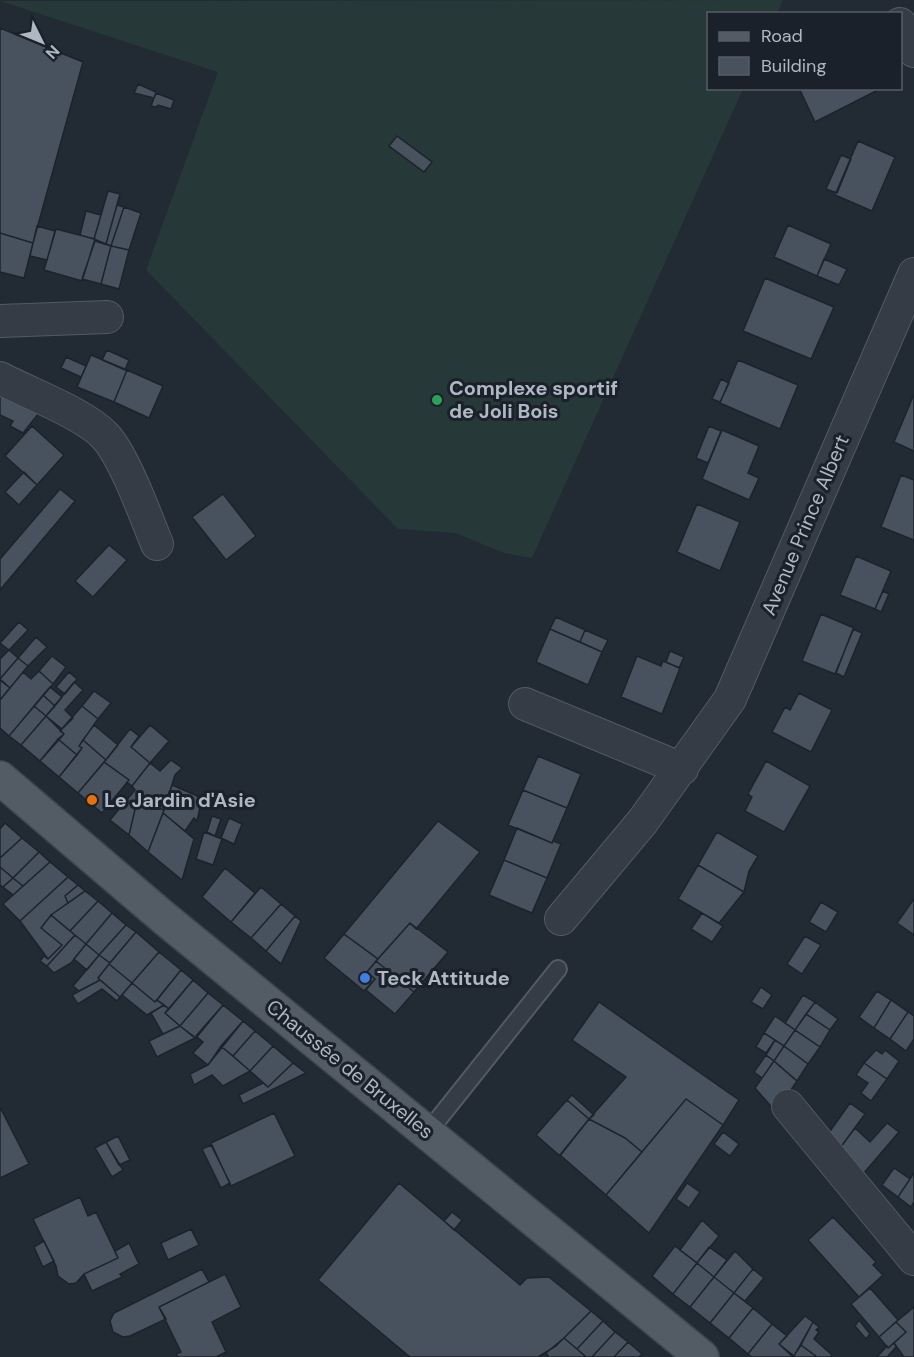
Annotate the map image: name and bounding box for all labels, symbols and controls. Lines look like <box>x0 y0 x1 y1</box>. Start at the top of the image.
north arrow <box>12 12 72 72</box>
legend <box>707 12 902 90</box>
text: Road <box>761 24 803 48</box>
text: N <box>41 40 64 63</box>
text: Building <box>761 54 826 78</box>
place label: Complexe sportif de Joli Bois <box>449 375 618 424</box>
marker: Complexe sportif de Joli Bois <box>430 393 444 407</box>
street label: Avenue Prince Albert <box>755 431 855 619</box>
place label: Le Jardin d'Asie <box>104 787 256 813</box>
marker: Le Jardin d'Asie <box>85 793 99 807</box>
place label: Teck Attitude <box>377 965 510 991</box>
marker: Teck Attitude <box>358 971 372 985</box>
street label: Chaussée de Bruxelles <box>261 994 439 1144</box>

